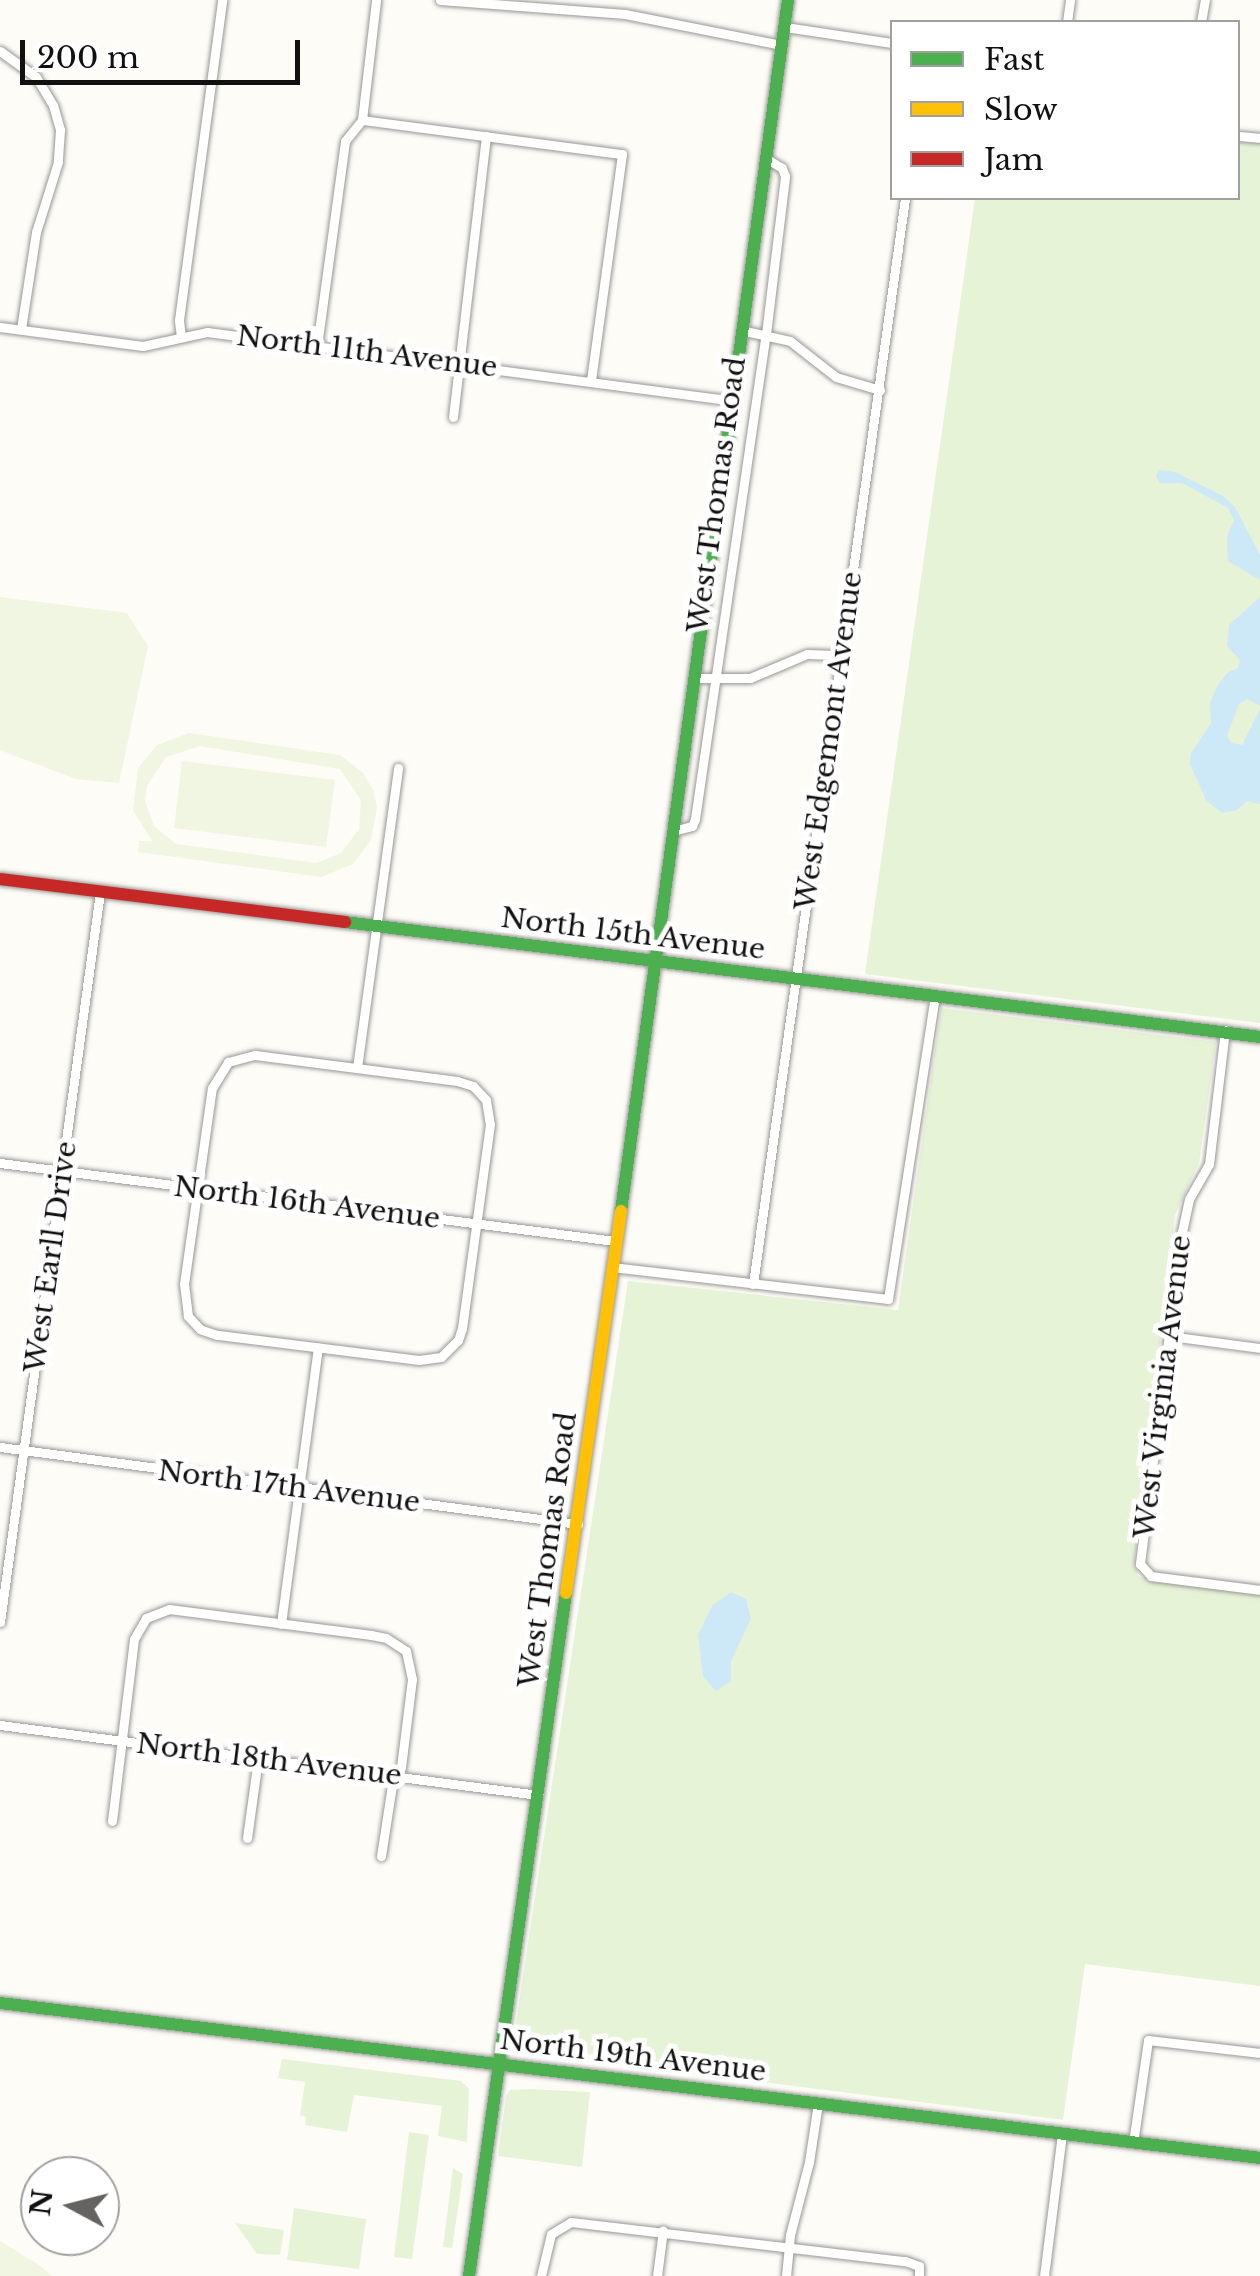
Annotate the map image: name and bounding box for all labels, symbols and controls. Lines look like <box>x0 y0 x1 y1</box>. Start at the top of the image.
scale bar <box>25 20 305 82</box>
legend <box>890 20 1240 200</box>
text: 200 m <box>37 39 139 76</box>
text: Fast <box>984 41 1045 78</box>
text: Slow <box>984 91 1058 128</box>
text: Jam <box>984 141 1044 178</box>
street label: North 11th Avenue <box>234 319 500 385</box>
street label: West Thomas Road <box>681 355 753 635</box>
street label: West Edgemont Avenue <box>788 569 870 913</box>
street label: North 15th Avenue <box>499 901 767 967</box>
street label: West Earll Drive <box>18 1139 84 1375</box>
street label: North 16th Avenue <box>171 1170 443 1236</box>
street label: West Virginia Avenue <box>1128 1232 1198 1542</box>
street label: West Thomas Road <box>512 1410 584 1690</box>
street label: North 17th Avenue <box>155 1454 423 1520</box>
street label: North 18th Avenue <box>134 1727 404 1793</box>
street label: North 19th Avenue <box>497 2023 769 2089</box>
north arrow <box>20 2156 120 2256</box>
text: N <box>23 2187 61 2218</box>

